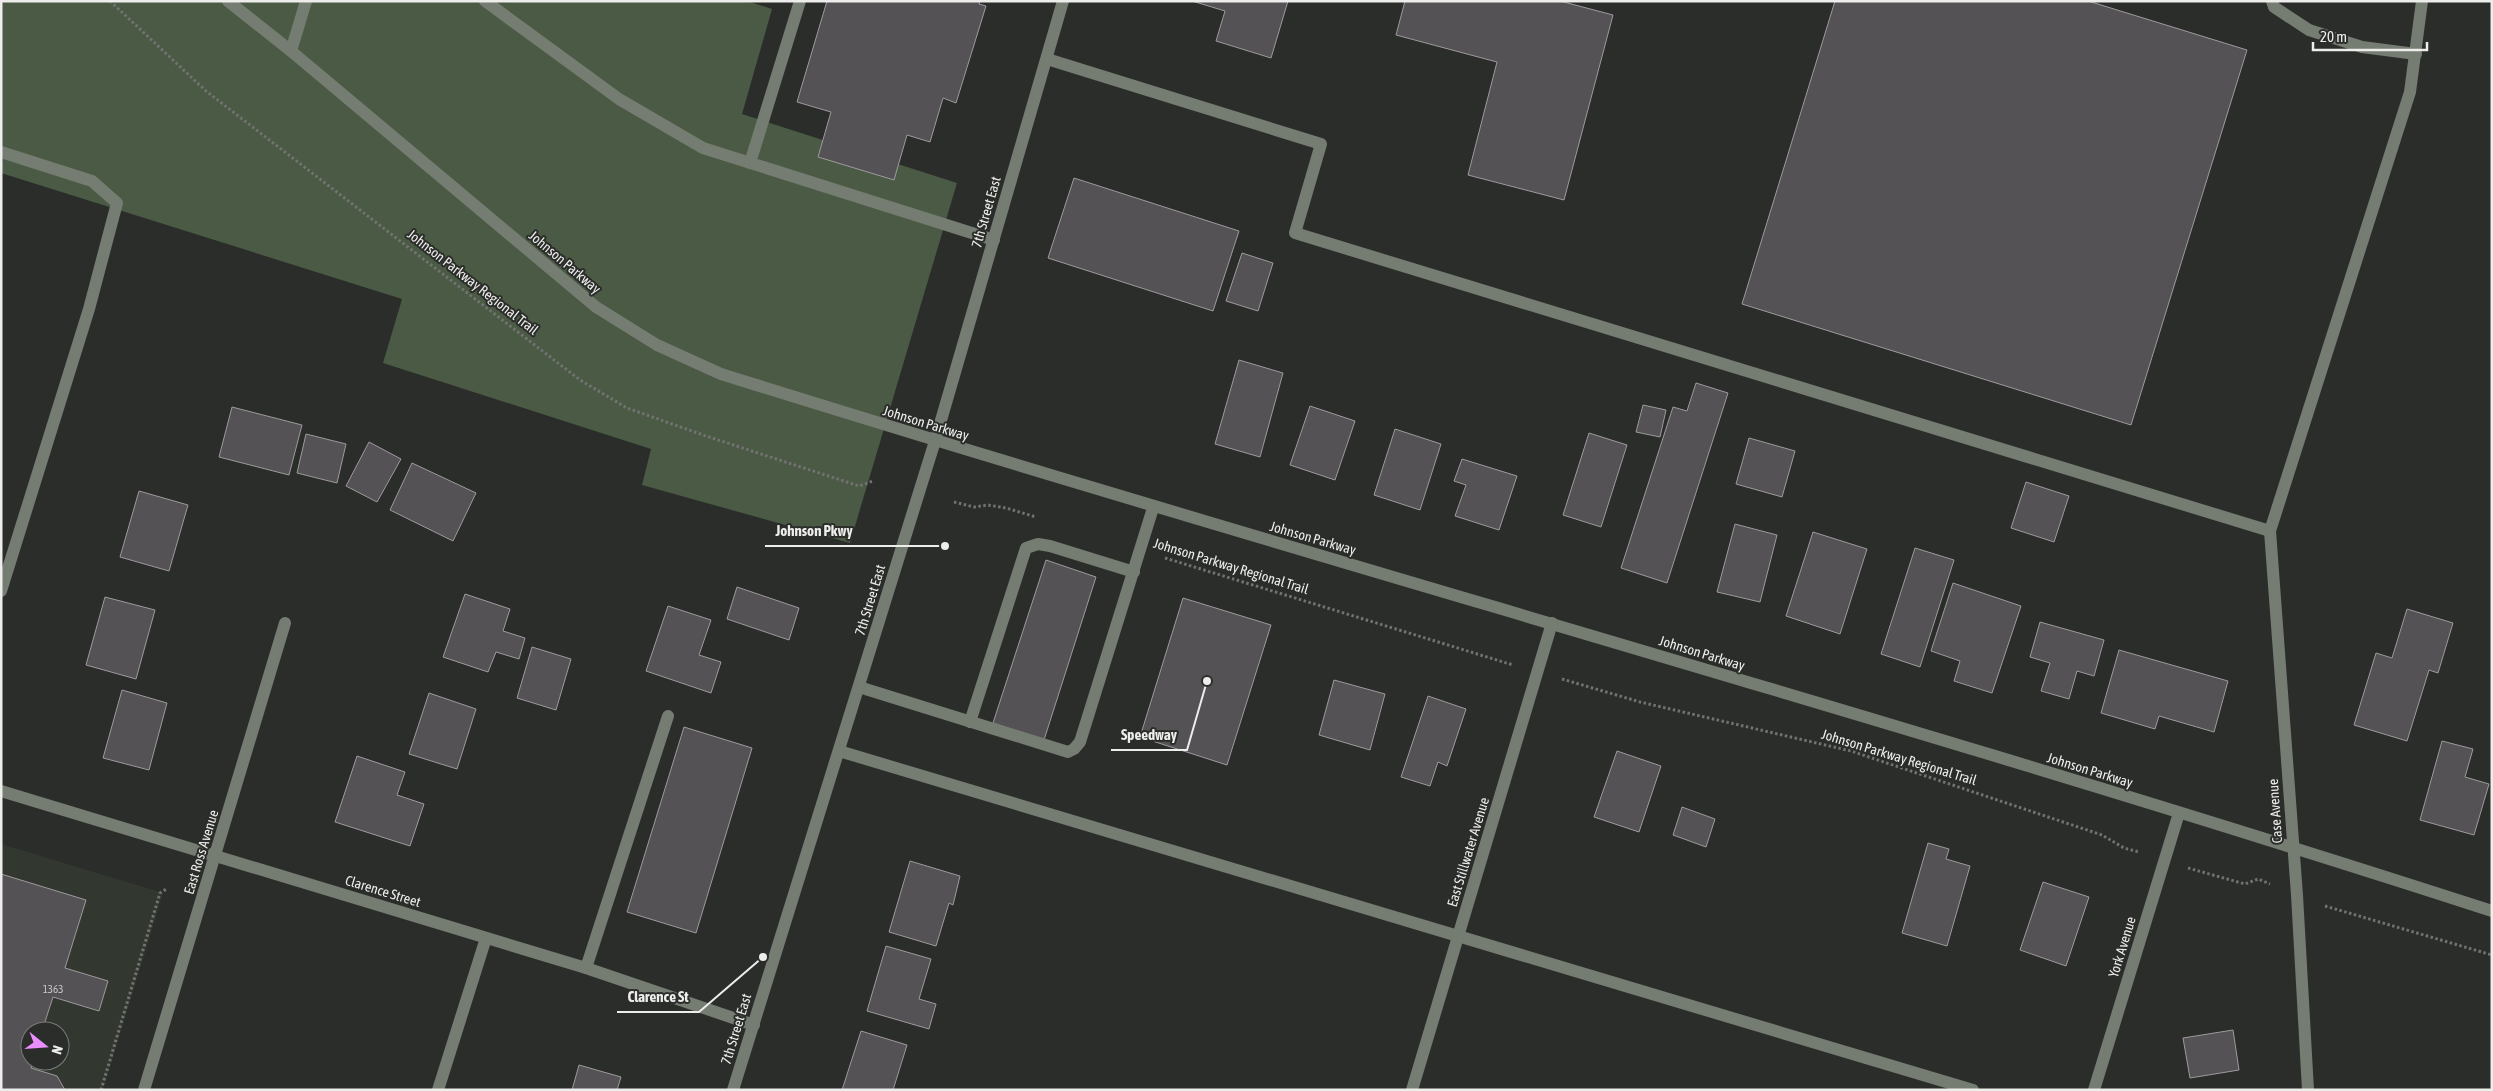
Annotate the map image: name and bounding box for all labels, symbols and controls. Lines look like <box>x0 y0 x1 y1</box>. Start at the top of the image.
scale bar <box>2313 20 2427 52</box>
text: 20 m <box>2320 28 2347 45</box>
street label: 7th Street East <box>968 175 1004 249</box>
street label: Johnson Parkway Regional Trail <box>404 226 542 338</box>
street label: Johnson Parkway <box>526 227 604 297</box>
street label: Johnson Parkway <box>881 402 971 444</box>
callout: Johnson Pkwy <box>765 516 863 546</box>
street label: Johnson Parkway <box>1268 518 1358 558</box>
text: Johnson Pkwy <box>774 522 853 539</box>
street label: Johnson Parkway Regional Trail <box>1151 535 1311 597</box>
street label: 7th Street East <box>852 563 888 637</box>
street label: Johnson Parkway <box>1657 632 1747 674</box>
callout: Speedway <box>1111 720 1187 750</box>
text: Speedway <box>1121 726 1178 743</box>
street label: Johnson Parkway Regional Trail <box>1819 726 1979 788</box>
street label: Johnson Parkway <box>2045 749 2135 791</box>
street label: Case Avenue <box>2265 778 2285 844</box>
street label: East Stillwater Avenue <box>1444 795 1492 909</box>
street label: East Ross Avenue <box>181 808 221 896</box>
street label: Clarence Street <box>343 872 423 910</box>
street label: York Avenue <box>2105 915 2139 979</box>
callout: Clarence St <box>617 982 699 1012</box>
house number: 1363 <box>43 983 63 995</box>
text: Clarence St <box>627 988 689 1005</box>
street label: 7th Street East <box>718 992 754 1066</box>
north arrow <box>20 1021 70 1071</box>
text: N <box>49 1044 66 1056</box>

